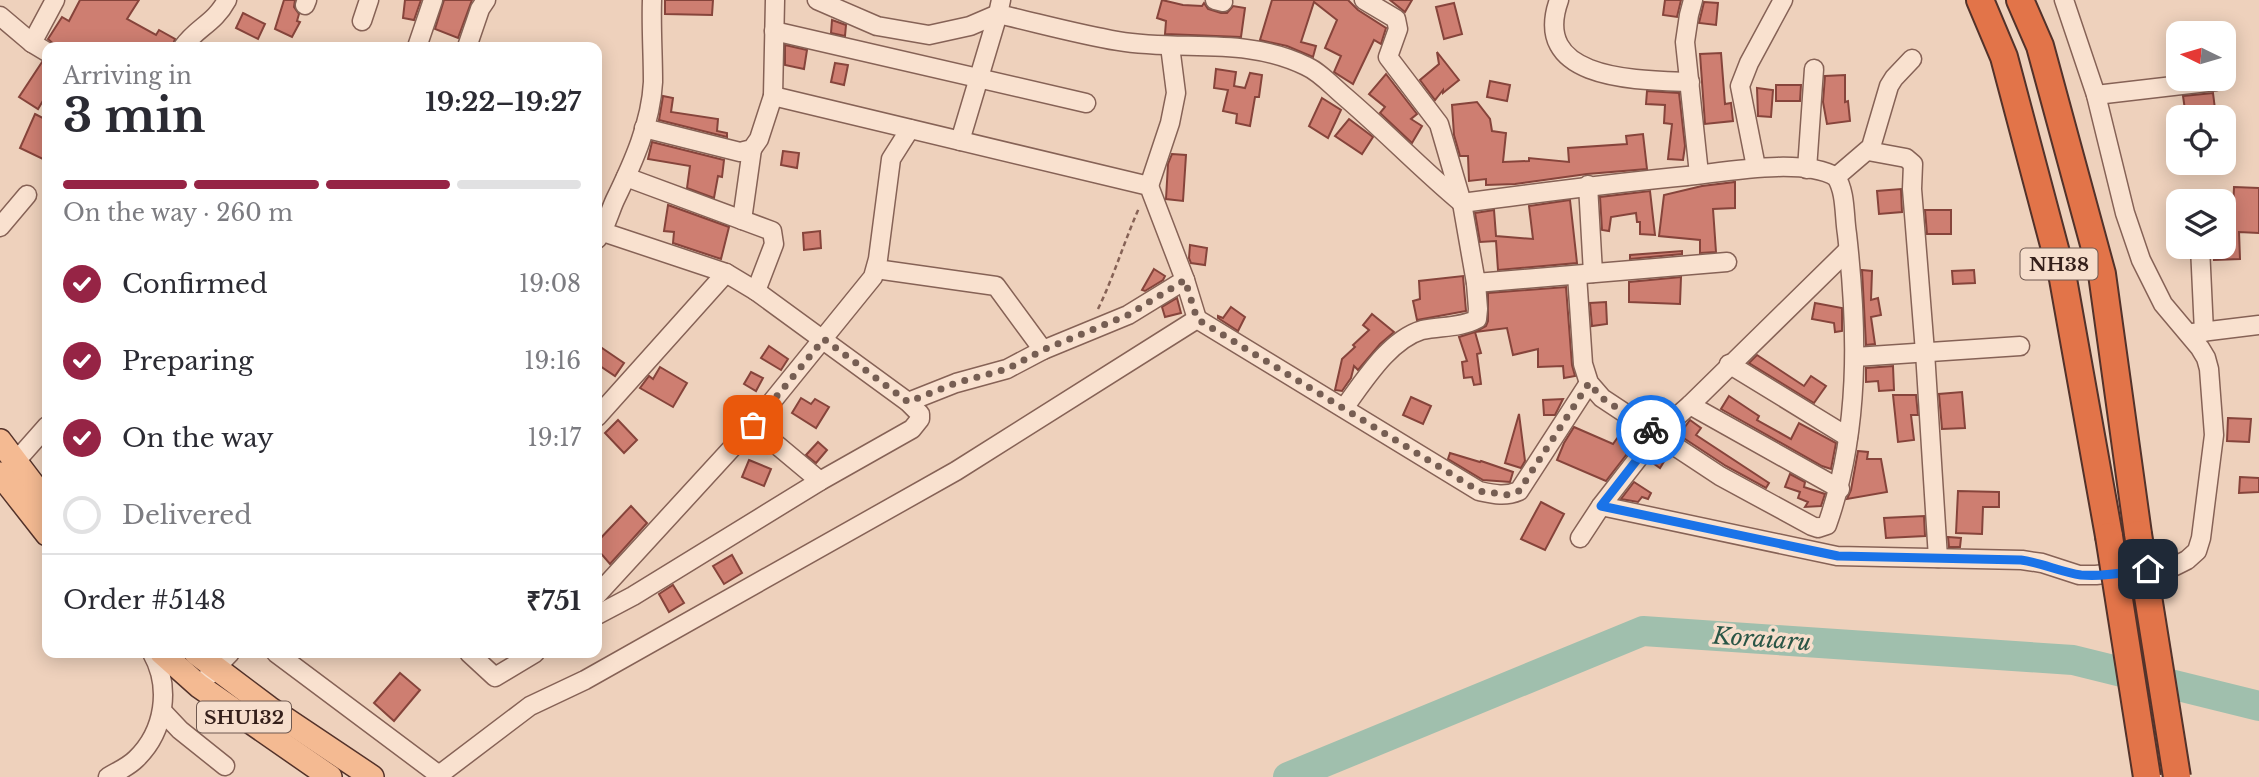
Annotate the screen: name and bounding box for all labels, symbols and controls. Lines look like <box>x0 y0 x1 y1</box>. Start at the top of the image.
north arrow <box>2166 21 2236 91</box>
map controls <box>2166 21 2236 259</box>
text: Arriving in <box>63 62 192 90</box>
text: 19:22–19:27 <box>425 86 581 118</box>
text: 3 min <box>63 87 205 144</box>
button: locate <box>2166 105 2236 175</box>
button: layers <box>2166 189 2236 259</box>
text: On the way · 260 m <box>63 199 293 227</box>
road number: NH38 <box>2021 248 2098 280</box>
icon: check <box>63 265 101 303</box>
text: Confirmed <box>122 268 267 300</box>
text: 19:08 <box>519 270 581 298</box>
icon: check <box>63 342 101 380</box>
text: Preparing <box>122 345 254 377</box>
text: 19:16 <box>524 347 581 375</box>
pin <box>723 395 783 455</box>
courier <box>1616 395 1686 465</box>
icon: bag <box>734 406 772 444</box>
icon: bike <box>1632 411 1670 449</box>
icon: check <box>63 419 101 457</box>
text: On the way <box>122 422 274 454</box>
text: 19:17 <box>528 424 581 452</box>
text: Delivered <box>122 499 252 531</box>
pin <box>2118 539 2178 599</box>
icon: home <box>2129 550 2167 588</box>
text: Order #5148 <box>63 584 226 616</box>
text: ₹751 <box>526 585 581 617</box>
water label: Koraiaru <box>1711 622 1812 656</box>
road number: SHU132 <box>197 702 291 732</box>

